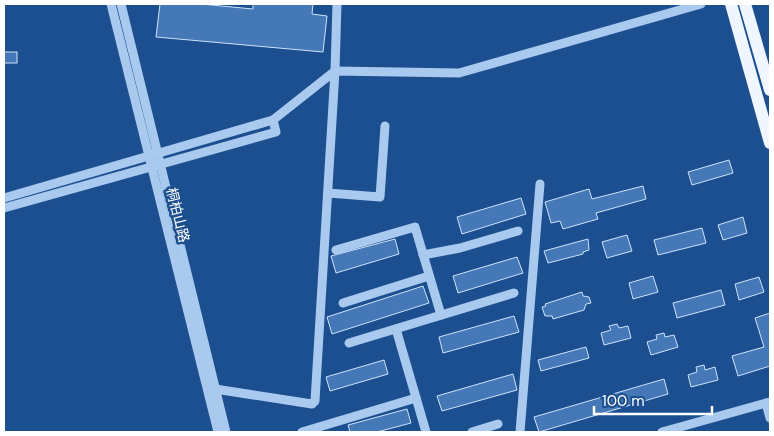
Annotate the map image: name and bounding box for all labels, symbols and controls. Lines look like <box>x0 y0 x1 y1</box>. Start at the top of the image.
street label: 桐柏山路 <box>162 186 194 244</box>
scale bar <box>594 384 712 416</box>
text: 100 m <box>602 391 645 411</box>

